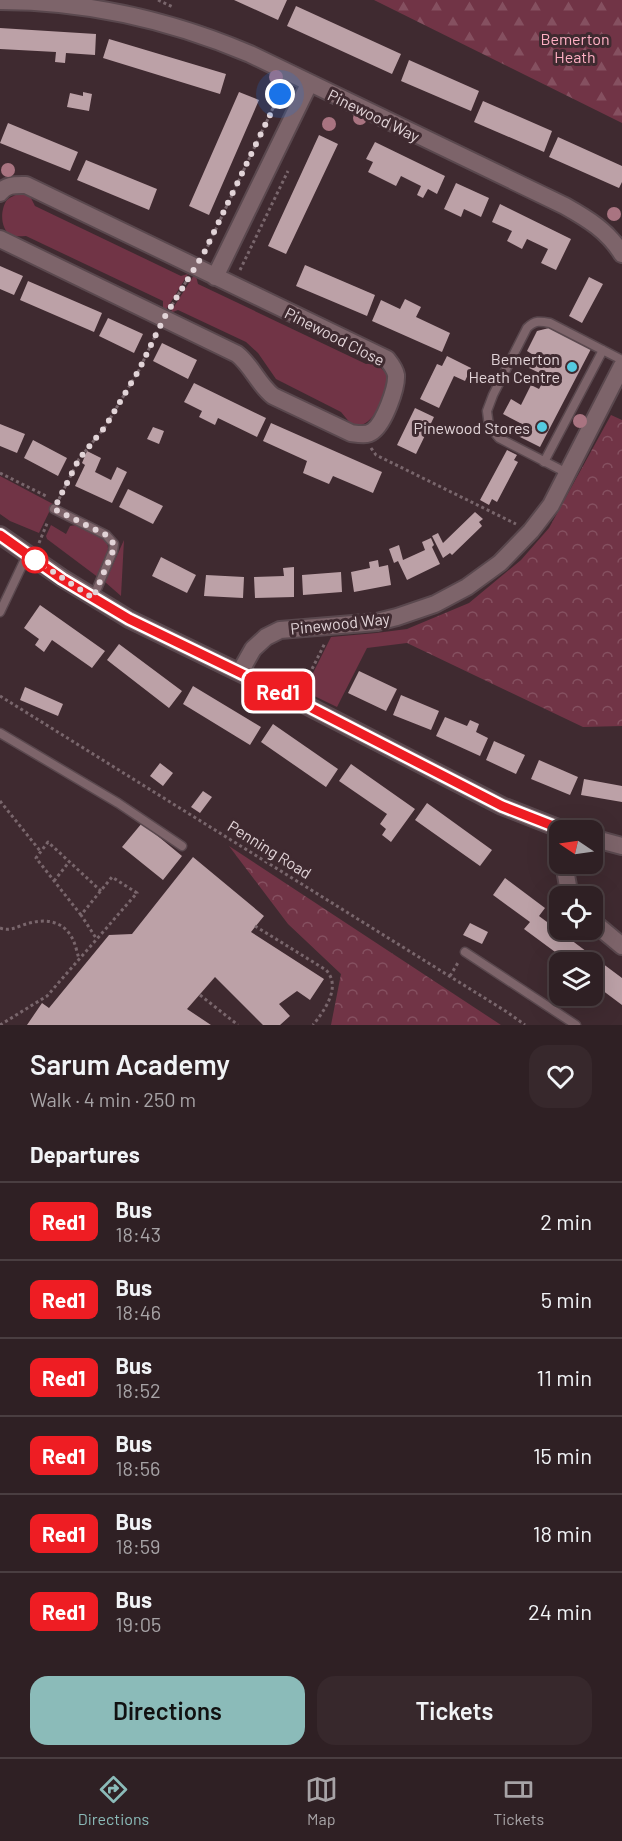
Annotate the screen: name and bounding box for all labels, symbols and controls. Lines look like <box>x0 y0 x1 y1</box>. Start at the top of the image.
park label: Bemerton Heath <box>540 29 610 66</box>
your location <box>265 79 295 109</box>
street label: Pinewood Way <box>325 85 424 146</box>
street label: Pinewood Close <box>282 303 388 369</box>
place label: Bemerton Heath Centre <box>468 349 560 386</box>
marker: Bemerton Heath Centre <box>565 360 579 374</box>
place label: Pinewood Stores <box>414 418 530 437</box>
marker: Pinewood Stores <box>535 420 549 434</box>
unlabelled marker <box>22 547 48 573</box>
street label: Pinewood Way <box>289 608 391 638</box>
line badge: Red1 <box>236 672 320 710</box>
text: Red1 <box>256 679 300 704</box>
street label: Penning Road <box>225 816 315 882</box>
north arrow <box>549 820 603 874</box>
map controls <box>549 820 603 1006</box>
button: locate <box>549 886 603 940</box>
button: layers <box>549 952 603 1006</box>
button: heart <box>529 1045 592 1108</box>
text: Sarum Academy <box>30 1047 230 1081</box>
text: Walk · 4 min · 250 m <box>30 1087 196 1111</box>
text: Departures <box>30 1141 140 1167</box>
text: Bus <box>116 1196 152 1222</box>
text: 2 min <box>540 1208 592 1234</box>
text: Red1 <box>42 1209 86 1234</box>
text: 18:43 <box>116 1222 161 1246</box>
text: Bus <box>116 1274 152 1300</box>
text: 5 min <box>541 1286 592 1312</box>
text: Red1 <box>42 1287 86 1312</box>
text: 18:46 <box>116 1300 161 1324</box>
text: Bus <box>116 1352 152 1378</box>
text: 11 min <box>536 1364 592 1390</box>
text: Red1 <box>42 1365 86 1390</box>
text: 18:52 <box>116 1378 161 1402</box>
text: Bus <box>116 1430 152 1456</box>
text: 15 min <box>533 1442 592 1468</box>
text: Red1 <box>42 1443 86 1468</box>
text: 18:56 <box>116 1456 160 1480</box>
text: Bus <box>116 1508 152 1534</box>
text: 18 min <box>533 1520 592 1546</box>
text: Red1 <box>42 1521 86 1546</box>
text: 18:59 <box>116 1534 160 1558</box>
text: Bus <box>116 1586 152 1612</box>
text: 24 min <box>528 1598 592 1624</box>
text: Red1 <box>42 1599 86 1624</box>
text: 19:05 <box>116 1612 161 1636</box>
button: Directions <box>30 1676 305 1745</box>
button: Tickets <box>317 1676 592 1745</box>
tab: Directions <box>78 1773 149 1828</box>
tab: Map <box>305 1773 338 1828</box>
tab: Tickets <box>493 1773 544 1828</box>

